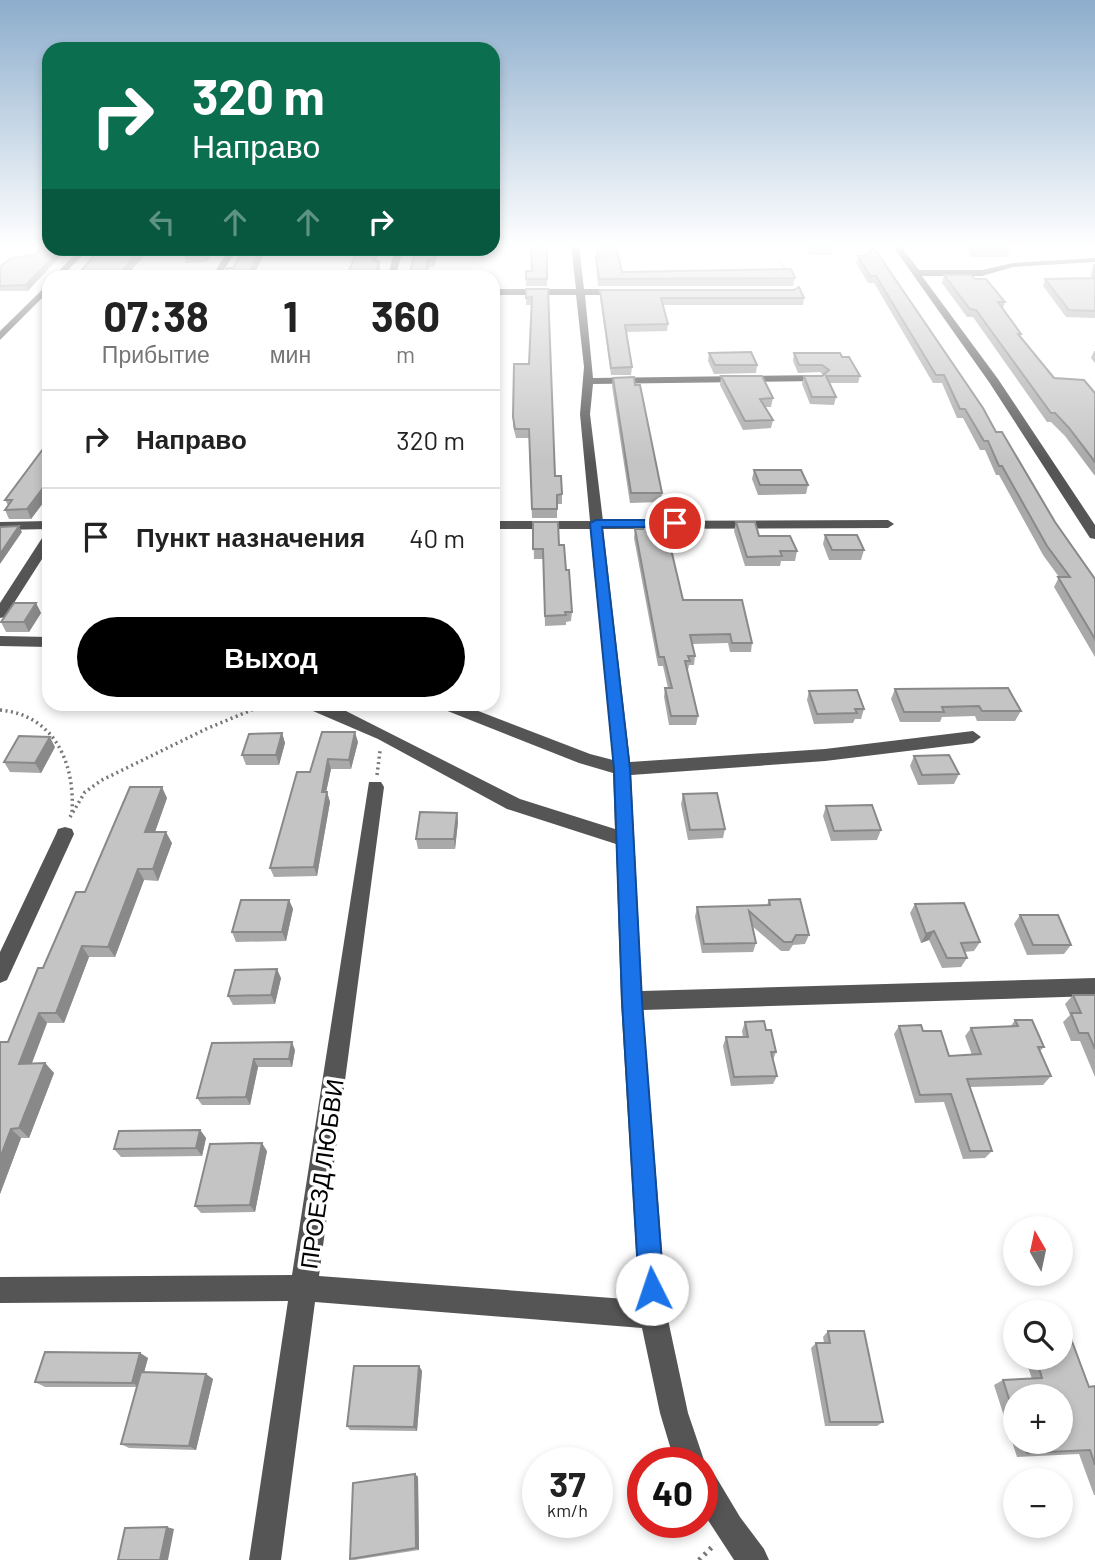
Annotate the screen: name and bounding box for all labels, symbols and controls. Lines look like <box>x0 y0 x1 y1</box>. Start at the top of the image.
text: 320 m <box>192 66 325 125</box>
icon: right <box>77 70 168 161</box>
text: Направо <box>192 126 320 164</box>
icon: left <box>143 203 181 241</box>
icon: ahead <box>216 203 254 241</box>
icon: ahead <box>289 203 327 241</box>
icon: right <box>362 203 400 241</box>
text: 07:38 <box>103 290 209 340</box>
text: 1 <box>283 290 298 340</box>
text: 360 <box>371 290 440 340</box>
text: Прибытие <box>102 340 210 368</box>
text: мин <box>270 340 311 368</box>
text: m <box>396 340 415 368</box>
icon: right <box>77 420 115 458</box>
text: Направо <box>136 423 247 454</box>
text: 320 m <box>396 424 465 455</box>
pin <box>645 493 705 553</box>
icon: arrive <box>656 504 694 542</box>
icon: arrive <box>77 518 115 556</box>
text: Пункт назначения <box>136 521 365 552</box>
text: 40 m <box>409 522 465 553</box>
button: Выход <box>77 617 465 697</box>
street label: ПРОЕЗД ЛЮБВИ <box>293 1077 349 1271</box>
north arrow <box>1003 1216 1073 1286</box>
map controls <box>1003 1216 1073 1538</box>
position arrow <box>615 1252 689 1326</box>
button: search <box>1003 1300 1073 1370</box>
button: + <box>1003 1384 1073 1454</box>
speed limit sign: 40 <box>627 1447 718 1538</box>
text: 37 <box>549 1462 586 1504</box>
button: − <box>1003 1468 1073 1538</box>
text: km/h <box>547 1499 588 1521</box>

